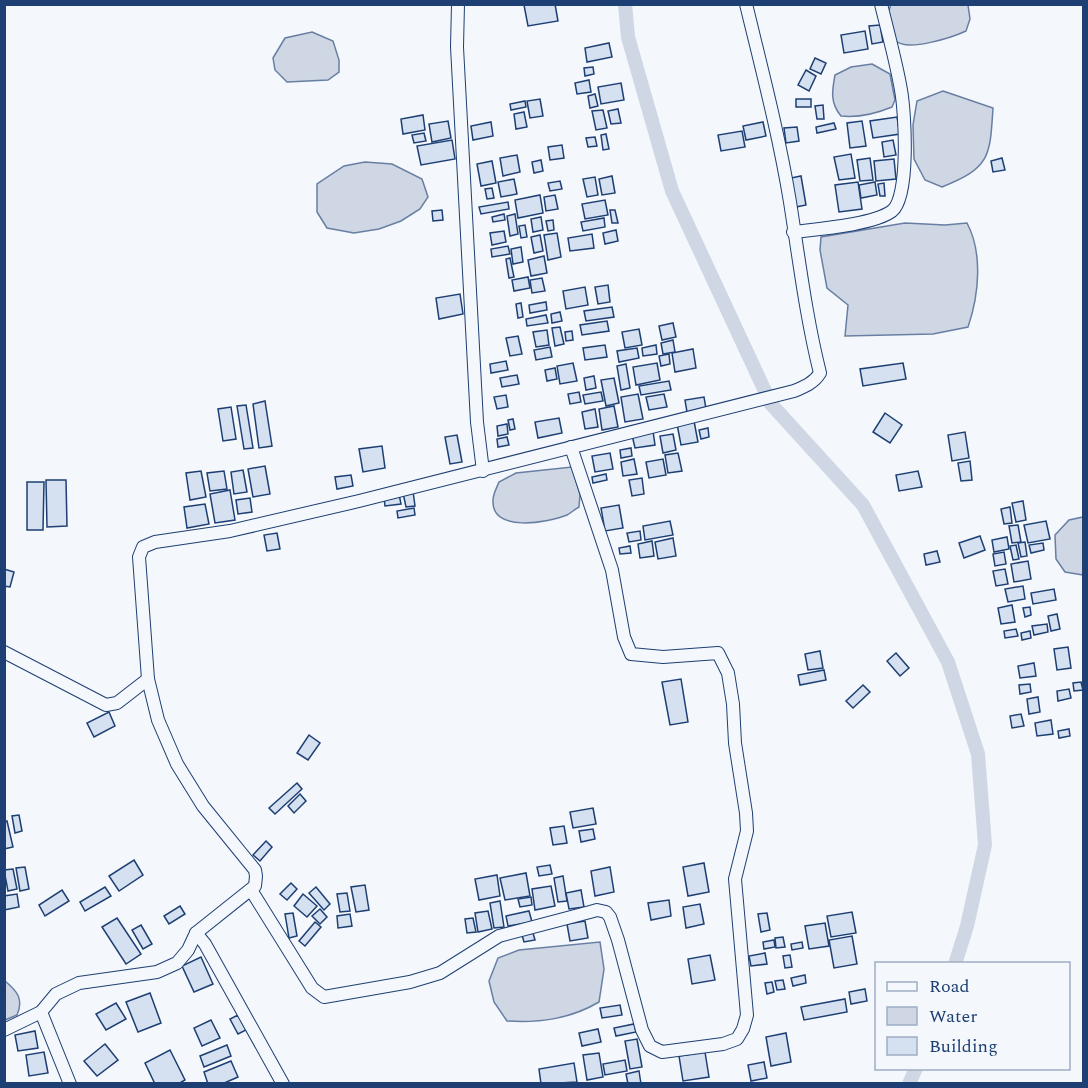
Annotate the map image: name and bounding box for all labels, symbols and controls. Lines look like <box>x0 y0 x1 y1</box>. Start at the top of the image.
legend <box>875 962 1070 1070</box>
text: Road <box>929 973 970 1000</box>
text: Water <box>929 1003 977 1030</box>
text: Building <box>929 1033 998 1060</box>

